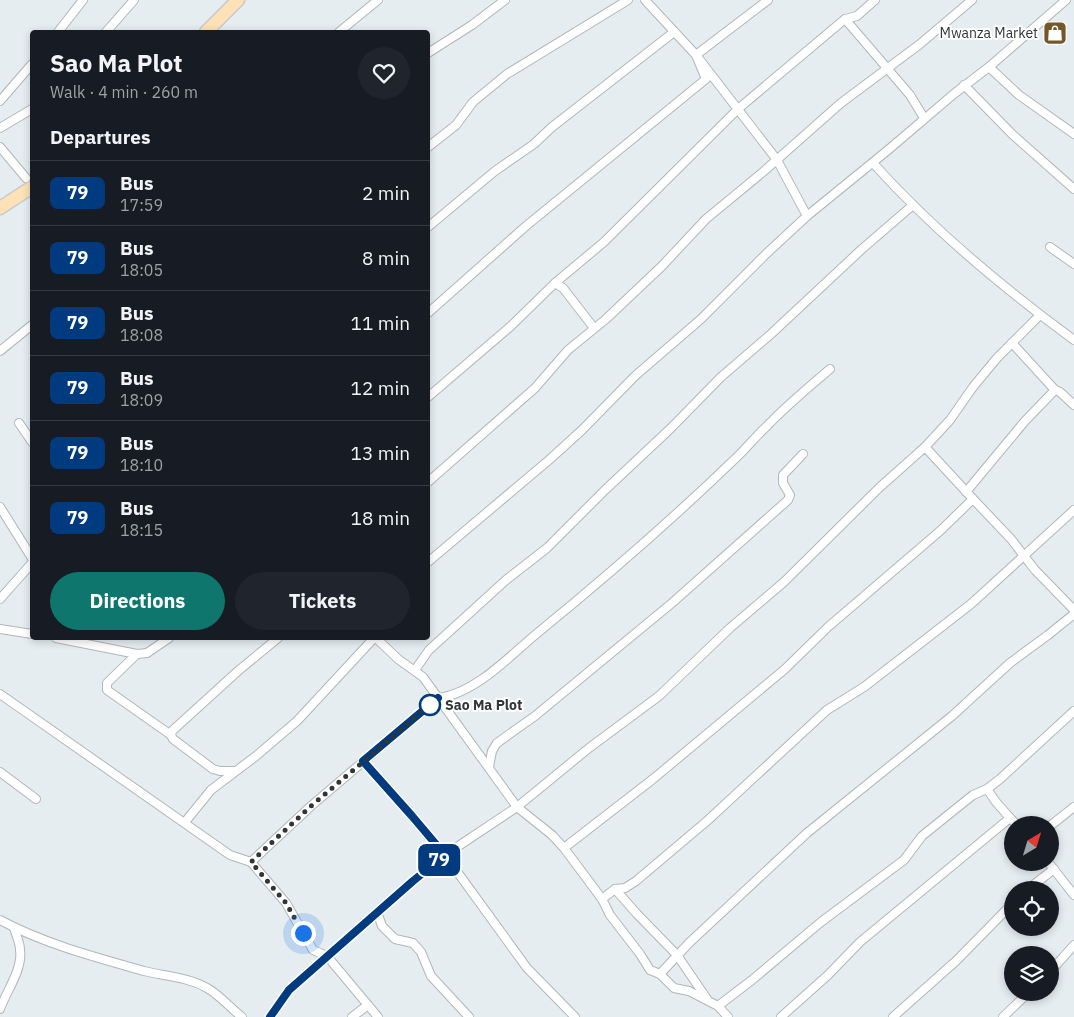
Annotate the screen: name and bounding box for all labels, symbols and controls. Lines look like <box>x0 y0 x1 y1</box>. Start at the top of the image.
shop icon: Mwanza Market <box>1042 20 1068 46</box>
place label: Mwanza Market <box>940 24 1038 42</box>
text: Sao Ma Plot <box>50 47 182 79</box>
button: heart <box>358 47 410 99</box>
text: Walk · 4 min · 260 m <box>50 82 198 102</box>
text: Departures <box>50 125 150 149</box>
text: Bus <box>120 171 154 195</box>
text: 79 <box>67 181 88 204</box>
text: 2 min <box>362 181 410 205</box>
text: 17:59 <box>120 195 163 215</box>
text: Bus <box>120 236 154 260</box>
text: 79 <box>67 246 88 269</box>
text: 8 min <box>362 246 410 270</box>
text: 18:05 <box>120 260 163 280</box>
text: Bus <box>120 301 154 325</box>
text: 79 <box>67 311 88 334</box>
text: 11 min <box>351 311 410 335</box>
text: 18:08 <box>120 325 163 345</box>
text: Bus <box>120 366 154 390</box>
text: 79 <box>67 376 88 399</box>
text: 12 min <box>351 376 410 400</box>
text: 18:09 <box>120 390 163 410</box>
text: Bus <box>120 431 154 455</box>
text: 79 <box>67 441 88 464</box>
text: 13 min <box>351 441 410 465</box>
text: 18:10 <box>120 455 163 475</box>
text: Bus <box>120 496 154 520</box>
text: 79 <box>67 506 88 529</box>
text: 18 min <box>351 506 410 530</box>
text: 18:15 <box>120 520 163 540</box>
button: Directions <box>50 572 225 630</box>
button: Tickets <box>235 572 410 630</box>
marker: Sao Ma Plot <box>419 694 441 716</box>
place label: Sao Ma Plot <box>445 696 522 714</box>
north arrow <box>1004 816 1059 871</box>
map controls <box>1004 816 1059 1001</box>
line badge: 79 <box>416 844 462 876</box>
text: 79 <box>428 848 450 871</box>
button: locate <box>1004 881 1059 936</box>
your location <box>291 921 316 946</box>
button: layers <box>1004 946 1059 1001</box>

